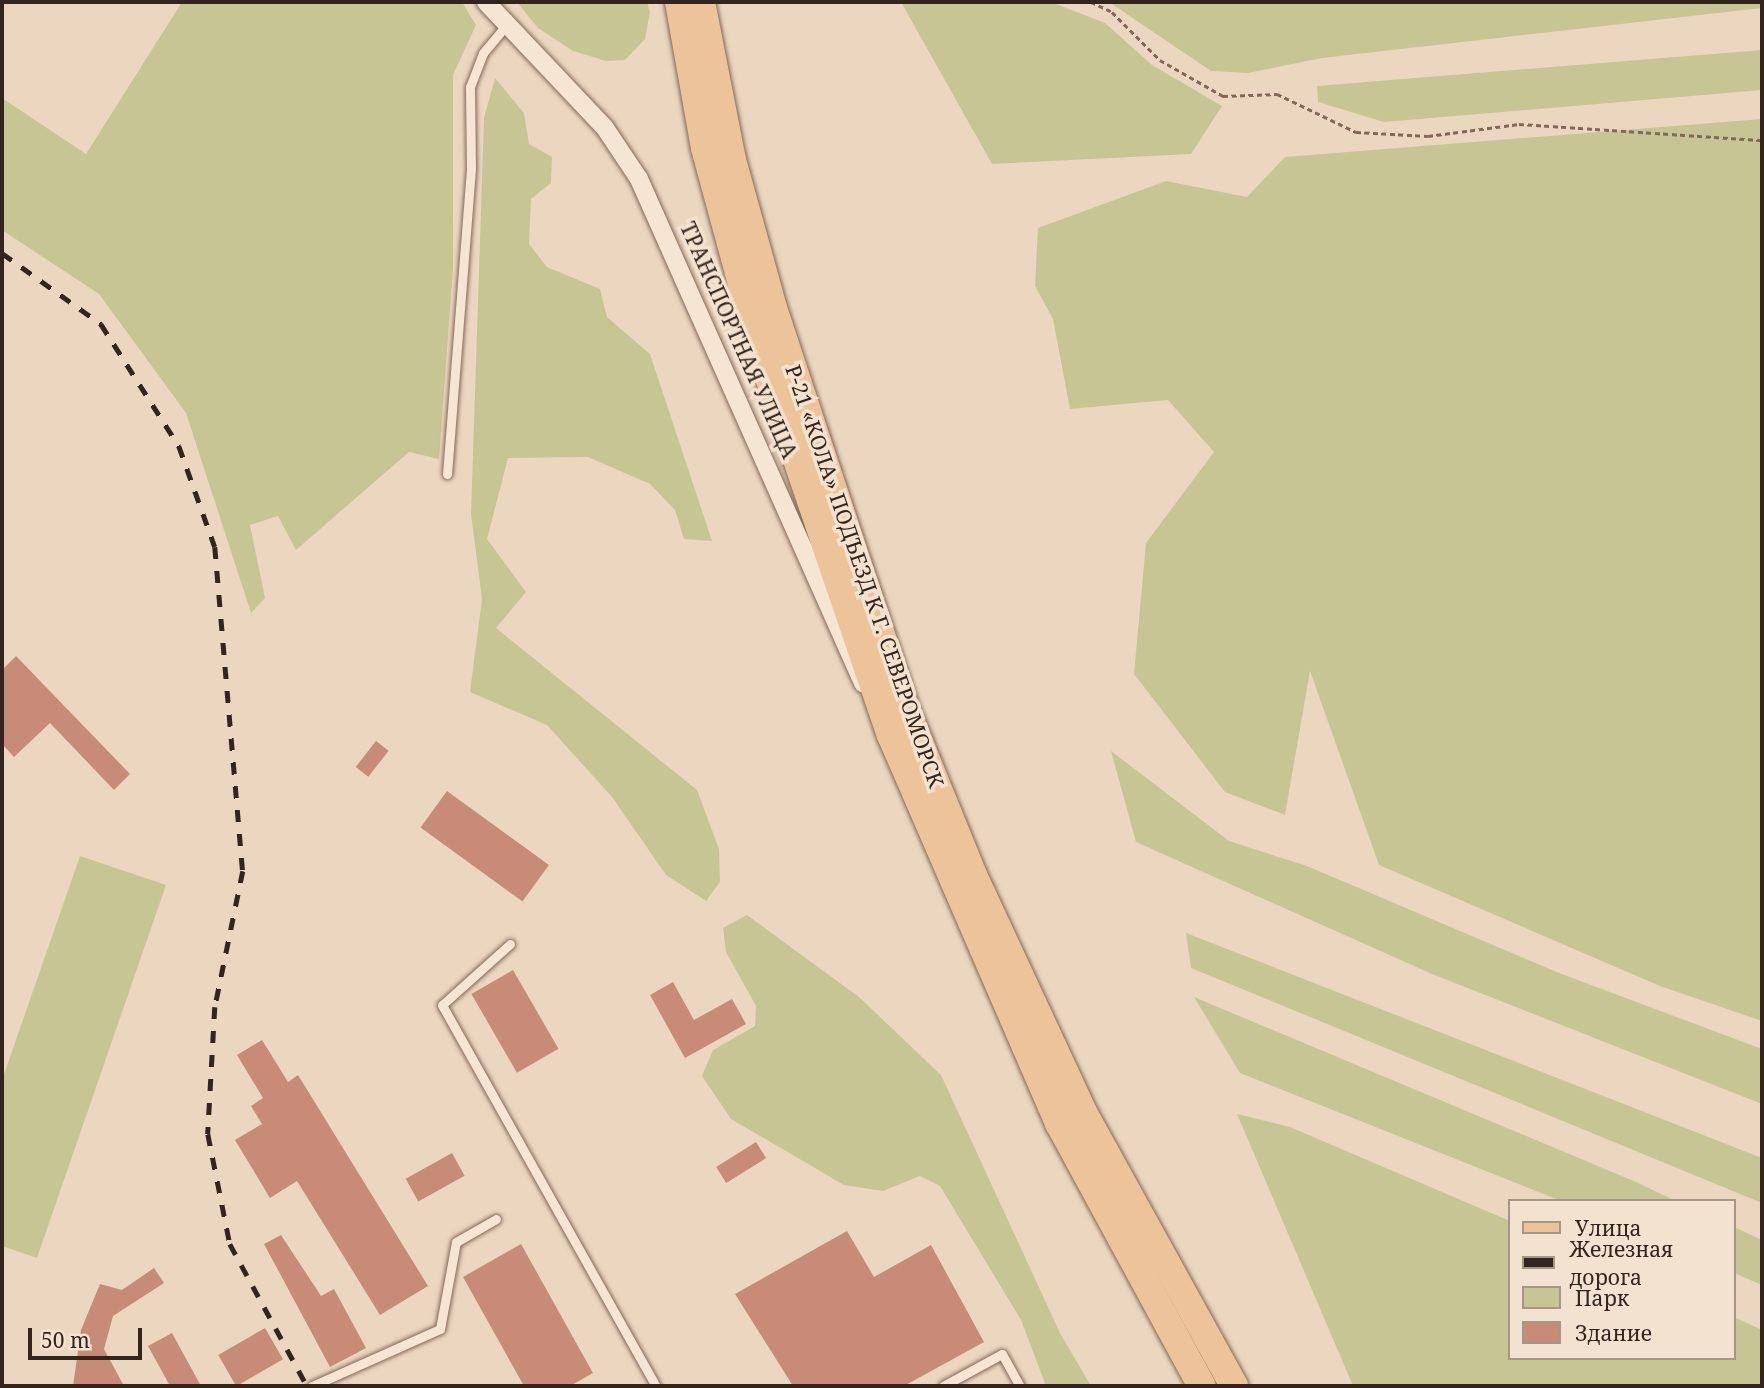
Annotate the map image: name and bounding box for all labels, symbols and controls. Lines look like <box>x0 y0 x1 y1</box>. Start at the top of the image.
street label: ТРАНСПОРТНАЯ УЛИЦА <box>675 218 803 462</box>
street label: Р-21 «КОЛА» ПОДЪЕЗД К Г. СЕВЕРОМОРСК <box>781 361 949 791</box>
legend <box>1508 1199 1736 1360</box>
text: Улица <box>1575 1214 1642 1242</box>
text: Железная дорога <box>1569 1235 1673 1291</box>
text: Парк <box>1575 1284 1629 1312</box>
scale bar <box>32 1314 145 1358</box>
text: Здание <box>1575 1319 1652 1347</box>
text: 50 m <box>41 1326 90 1354</box>

